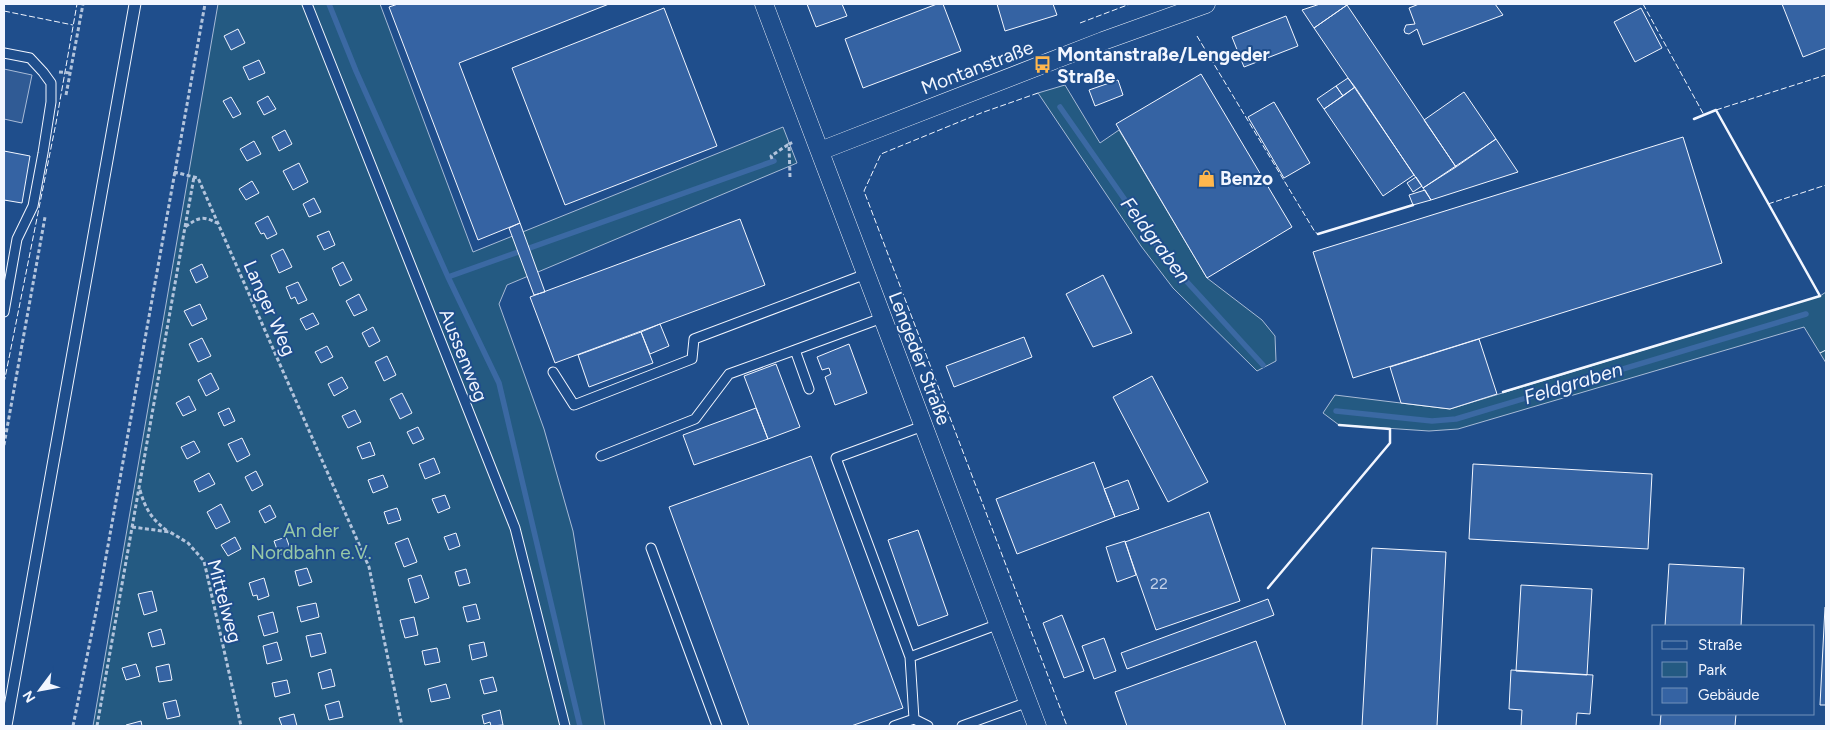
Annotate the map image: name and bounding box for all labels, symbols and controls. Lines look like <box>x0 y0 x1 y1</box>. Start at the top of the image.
street label: Montanstraße <box>918 36 1037 99</box>
place label: Montanstraße/Lengeder Straße <box>1057 43 1270 88</box>
bus stop icon: Montanstraße/Lengeder Straße <box>1033 55 1053 75</box>
place label: Benzo <box>1220 167 1273 190</box>
shop icon: Benzo <box>1196 168 1216 188</box>
water label: Feldgraben <box>1116 192 1196 288</box>
street label: Langer Weg <box>238 257 301 359</box>
street label: Lengeder Straße <box>884 288 956 428</box>
street label: Aussenweg <box>434 305 493 405</box>
water label: Feldgraben <box>1521 357 1625 409</box>
park label: An der Nordbahn e.V. <box>250 519 372 564</box>
street label: Mittelweg <box>202 557 247 645</box>
house number: 22 <box>1150 574 1168 593</box>
legend <box>1652 625 1815 715</box>
text: Straße <box>1698 636 1742 654</box>
text: Park <box>1698 661 1727 679</box>
north arrow <box>15 665 65 715</box>
text: Gebäude <box>1698 686 1759 704</box>
text: N <box>19 688 39 706</box>

